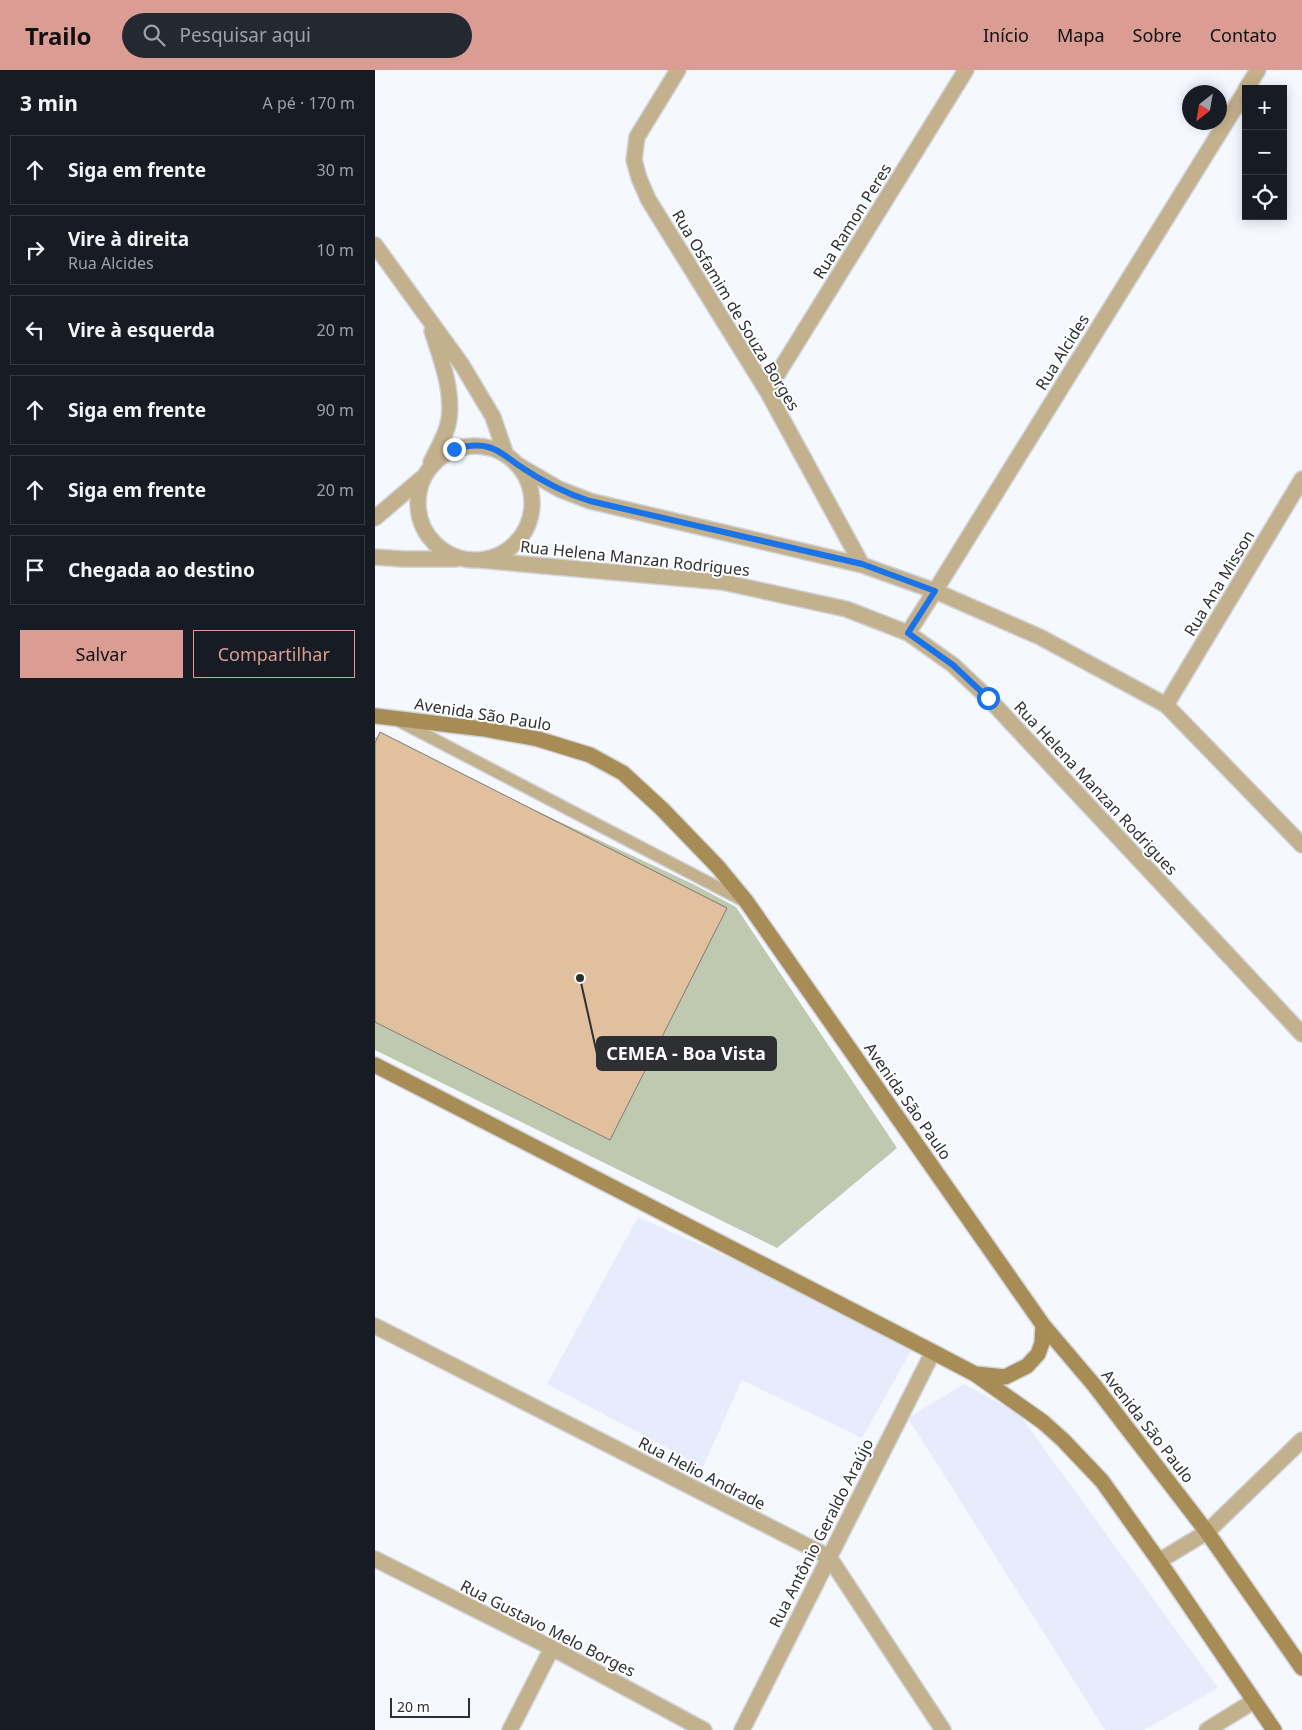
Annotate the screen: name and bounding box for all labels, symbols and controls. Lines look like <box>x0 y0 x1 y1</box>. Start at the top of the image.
search box <box>122 13 472 58</box>
text: Trailo <box>25 19 92 52</box>
icon: search <box>140 21 168 49</box>
text: Pesquisar aqui <box>180 22 311 48</box>
text: Início <box>983 23 1029 47</box>
text: Mapa <box>1057 23 1105 47</box>
text: Sobre <box>1133 23 1182 47</box>
text: Contato <box>1210 23 1277 47</box>
north arrow <box>1182 85 1227 130</box>
map controls <box>1242 85 1287 220</box>
button: + <box>1242 85 1287 130</box>
text: 3 min <box>20 89 78 117</box>
text: A pé · 170 m <box>263 92 355 114</box>
button: − <box>1242 130 1287 175</box>
icon: ahead <box>21 156 49 184</box>
text: Siga em frente <box>68 157 206 183</box>
text: 30 m <box>317 159 354 181</box>
street label: Rua Ramon Peres <box>808 159 896 283</box>
button: locate <box>1242 175 1287 220</box>
street label: Rua Osfamim de Souza Borges <box>667 205 805 415</box>
text: Vire à direita <box>68 226 189 252</box>
icon: right <box>21 236 49 264</box>
text: 10 m <box>317 239 354 261</box>
text: Rua Alcides <box>68 252 154 274</box>
street label: Rua Alcides <box>1030 310 1094 394</box>
icon: left <box>21 316 49 344</box>
text: Vire à esquerda <box>68 317 215 343</box>
text: 20 m <box>317 319 354 341</box>
icon: ahead <box>21 396 49 424</box>
text: Siga em frente <box>68 397 206 423</box>
text: 90 m <box>317 399 354 421</box>
route end <box>443 438 466 461</box>
icon: ahead <box>21 476 49 504</box>
text: Siga em frente <box>68 477 206 503</box>
text: 20 m <box>317 479 354 501</box>
street label: Rua Ana Misson <box>1179 526 1259 640</box>
street label: Rua Helena Manzan Rodrigues <box>519 535 751 581</box>
icon: arrive <box>21 556 49 584</box>
text: Chegada ao destino <box>68 557 255 583</box>
button: Salvar <box>20 630 183 678</box>
button: Compartilhar <box>193 630 355 678</box>
route start <box>977 687 1000 710</box>
street label: Avenida São Paulo <box>413 692 553 736</box>
street label: Rua Helena Manzan Rodrigues <box>1009 696 1183 880</box>
callout: CEMEA - Boa Vista <box>597 1037 776 1070</box>
street label: Avenida São Paulo <box>859 1038 957 1164</box>
text: CEMEA - Boa Vista <box>606 1041 766 1065</box>
street label: Avenida São Paulo <box>1097 1365 1199 1487</box>
street label: Rua Helio Andrade <box>635 1431 769 1515</box>
street label: Rua Antônio Geraldo Araújo <box>764 1435 878 1631</box>
street label: Rua Gustavo Melo Borges <box>457 1574 639 1682</box>
scale bar <box>390 1695 470 1718</box>
text: 20 m <box>397 1697 430 1716</box>

